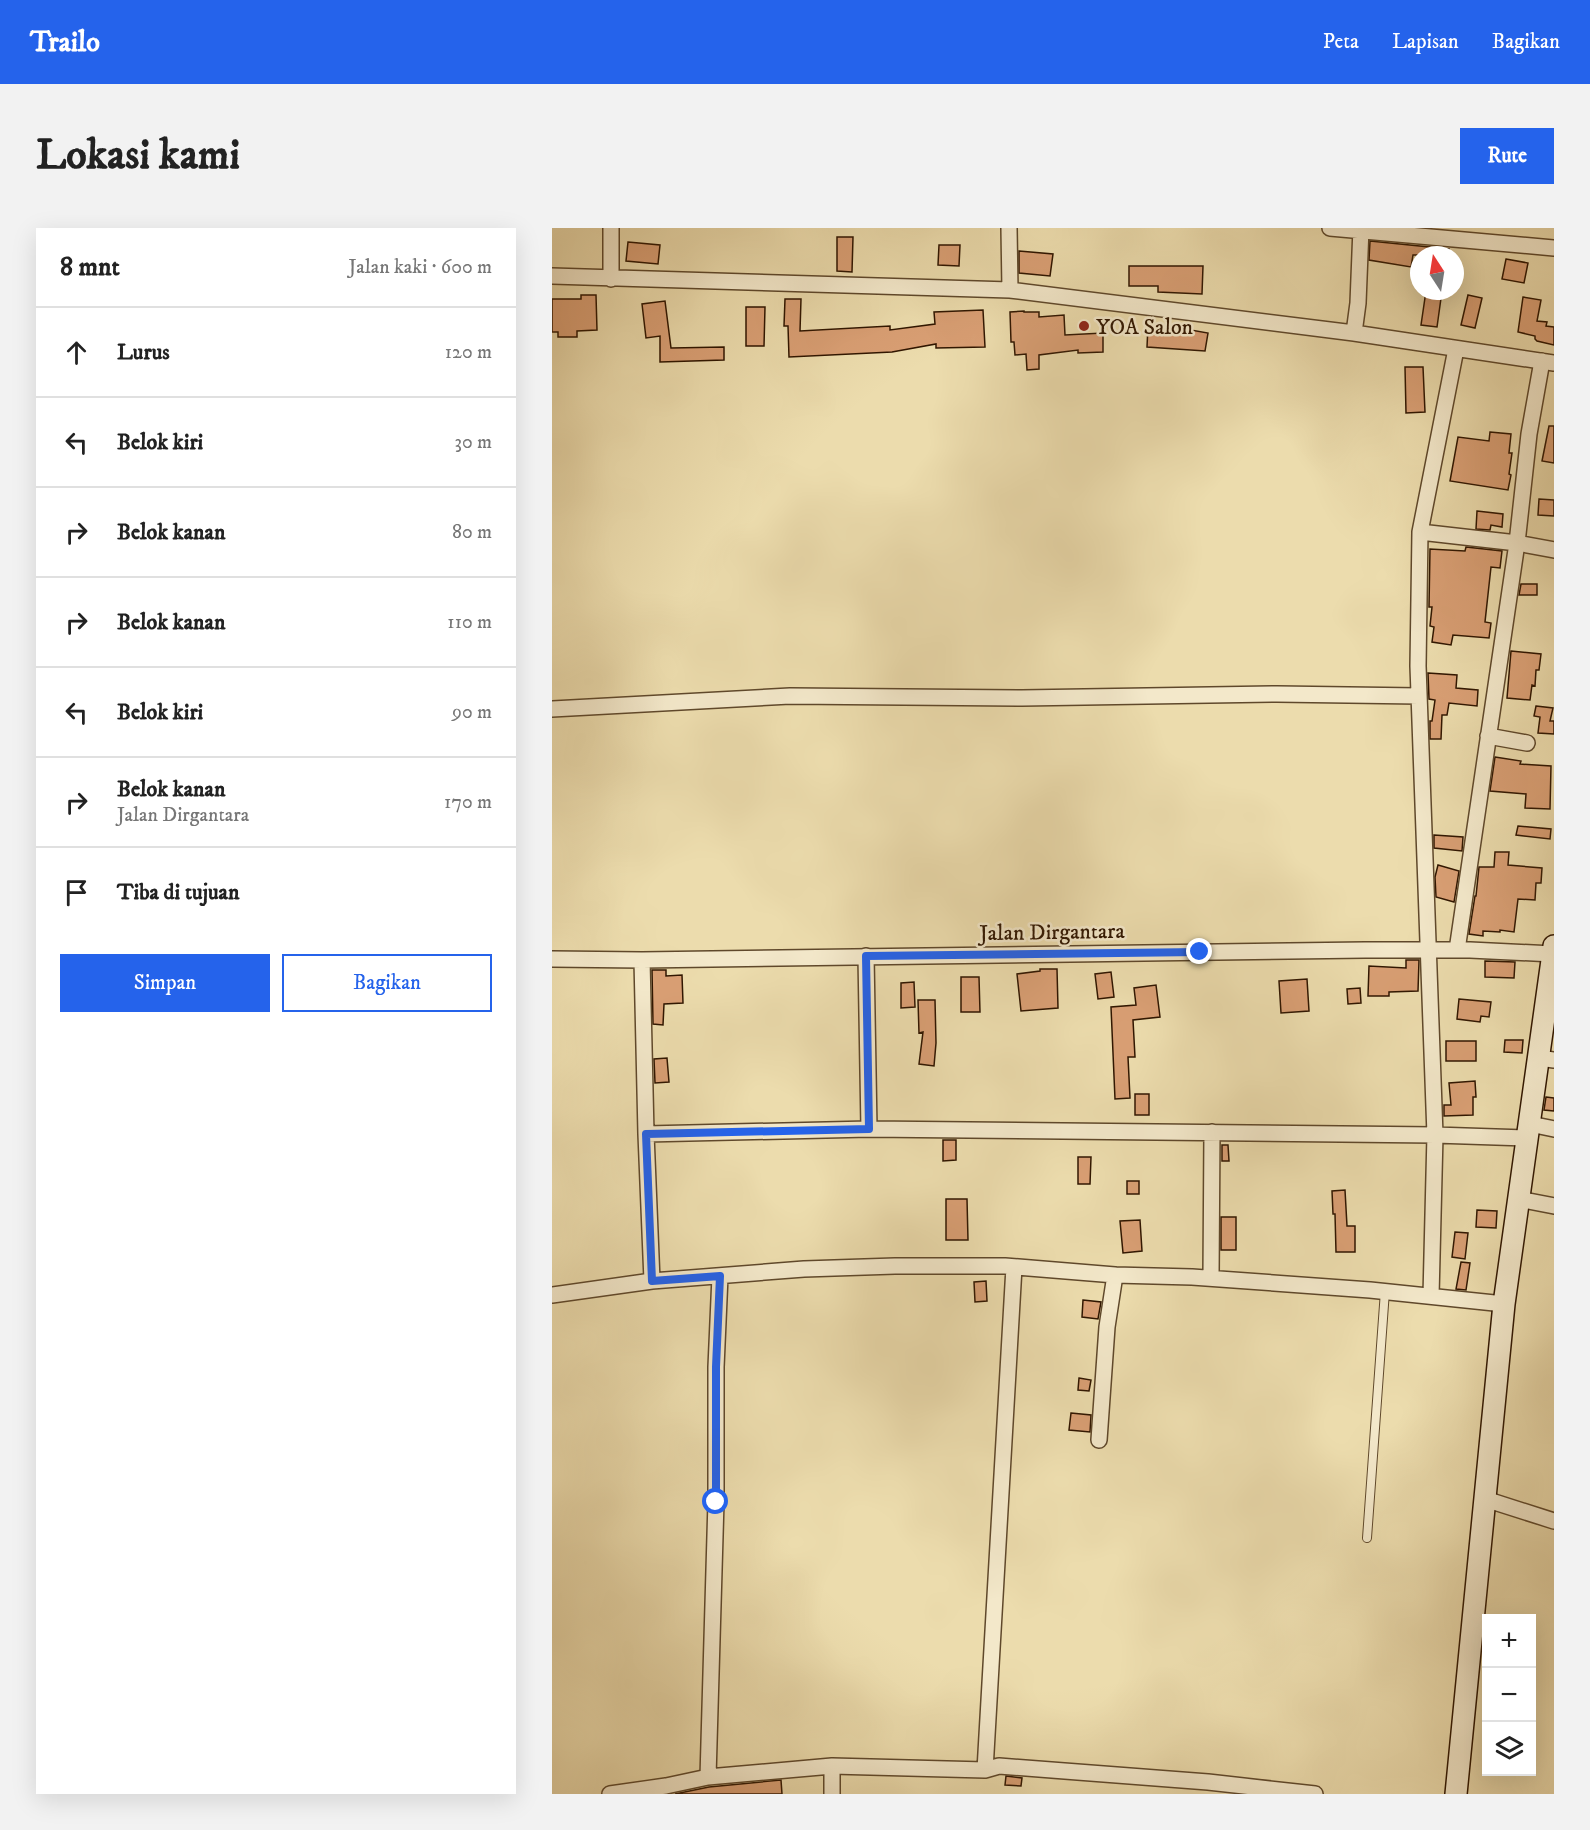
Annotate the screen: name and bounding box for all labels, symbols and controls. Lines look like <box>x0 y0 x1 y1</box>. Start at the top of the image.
text: Trailo <box>30 25 100 60</box>
text: Peta <box>1323 29 1359 55</box>
text: Lapisan <box>1392 29 1459 55</box>
text: Bagikan <box>1492 29 1560 55</box>
button: Rute <box>1460 128 1554 184</box>
text: Lokasi kami <box>36 130 240 182</box>
north arrow <box>1410 246 1464 300</box>
text: 8 mnt <box>60 251 120 284</box>
text: Jalan kaki · 600 m <box>349 255 492 280</box>
place label: YOA Salon <box>1096 314 1194 341</box>
marker: YOA Salon <box>1077 319 1091 333</box>
icon: ahead <box>60 336 93 369</box>
text: Lurus <box>117 339 170 366</box>
text: 120 m <box>445 340 492 365</box>
icon: left <box>60 426 93 459</box>
text: Belok kiri <box>117 429 203 456</box>
text: 30 m <box>454 430 492 455</box>
icon: right <box>60 516 93 549</box>
text: Belok kanan <box>117 519 225 546</box>
text: 80 m <box>452 520 492 545</box>
icon: right <box>60 606 93 639</box>
text: Belok kanan <box>117 609 225 636</box>
text: 110 m <box>447 610 492 635</box>
icon: left <box>60 696 93 729</box>
text: Belok kiri <box>117 699 203 726</box>
text: 90 m <box>452 700 492 725</box>
text: Belok kanan <box>117 776 225 803</box>
icon: right <box>60 786 93 819</box>
text: 170 m <box>444 790 492 815</box>
text: Jalan Dirgantara <box>117 803 249 828</box>
icon: arrive <box>60 876 93 909</box>
text: Tiba di tujuan <box>117 879 239 906</box>
street label: Jalan Dirgantara <box>977 918 1126 947</box>
route end <box>1186 938 1212 964</box>
button: Simpan <box>60 954 270 1012</box>
button: Bagikan <box>282 954 492 1012</box>
route start <box>702 1488 728 1514</box>
map controls <box>1482 1614 1536 1776</box>
button: + <box>1482 1614 1536 1668</box>
button: − <box>1482 1668 1536 1722</box>
button: layers <box>1482 1722 1536 1776</box>

